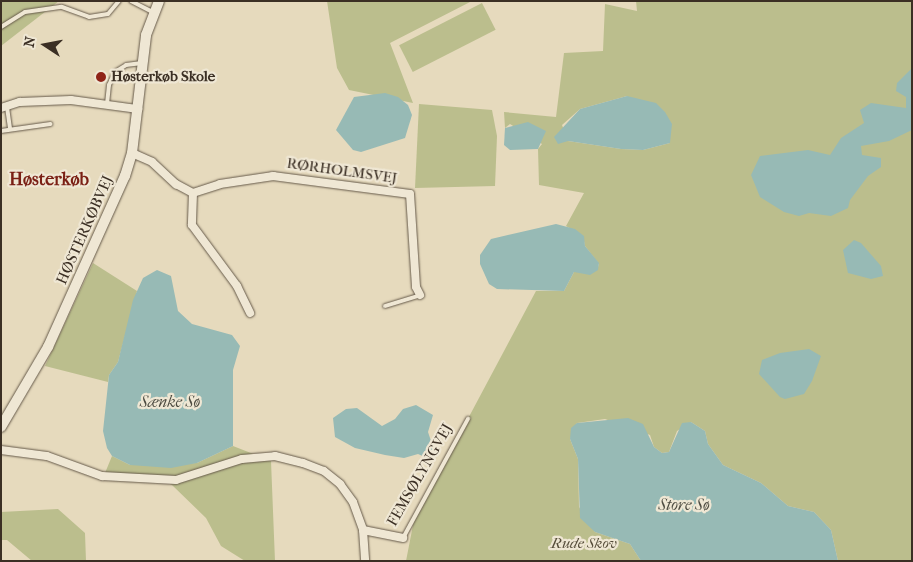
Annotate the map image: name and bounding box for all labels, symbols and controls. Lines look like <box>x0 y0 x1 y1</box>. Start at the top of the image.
north arrow <box>20 20 70 70</box>
text: N <box>20 35 39 49</box>
place label: Høsterkøb Skole <box>111 68 215 86</box>
marker: Høsterkøb Skole <box>95 71 107 83</box>
street label: RØRHOLMSVEJ <box>286 154 398 188</box>
district label: Høsterkøb <box>9 169 89 191</box>
street label: HØSTERKØBVEJ <box>53 173 117 287</box>
water label: Sænke Sø <box>140 392 200 412</box>
street label: FEMSØLYNGVEJ <box>383 420 457 530</box>
water label: Store Sø <box>658 495 710 515</box>
park label: Rude Skov <box>551 535 617 553</box>

